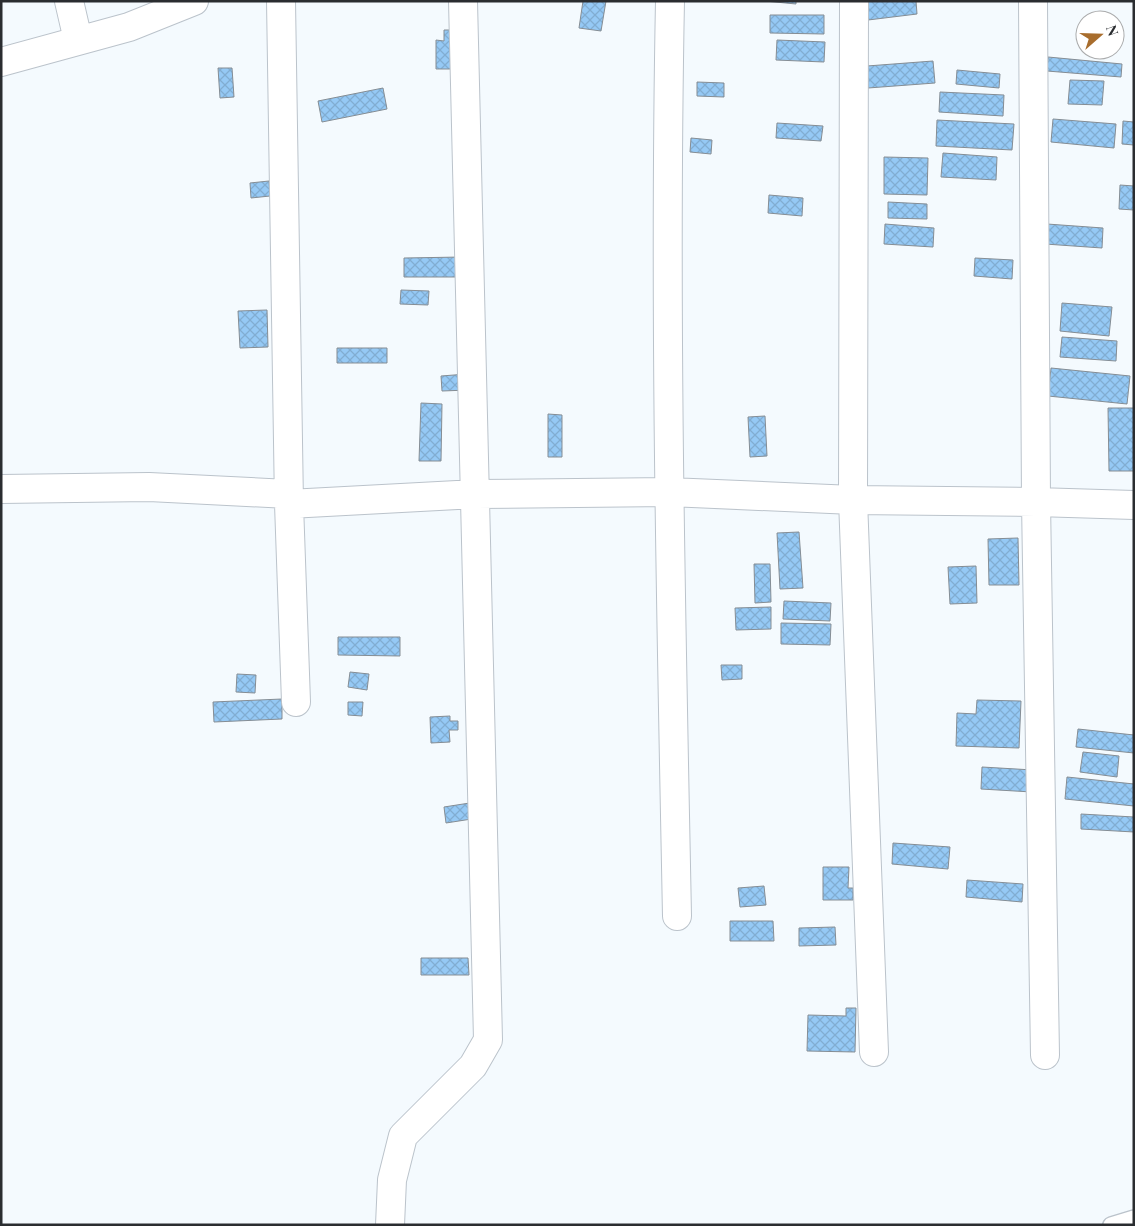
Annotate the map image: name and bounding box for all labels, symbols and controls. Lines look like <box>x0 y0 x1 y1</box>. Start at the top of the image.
north arrow <box>1075 10 1125 60</box>
text: N <box>1102 22 1123 38</box>

